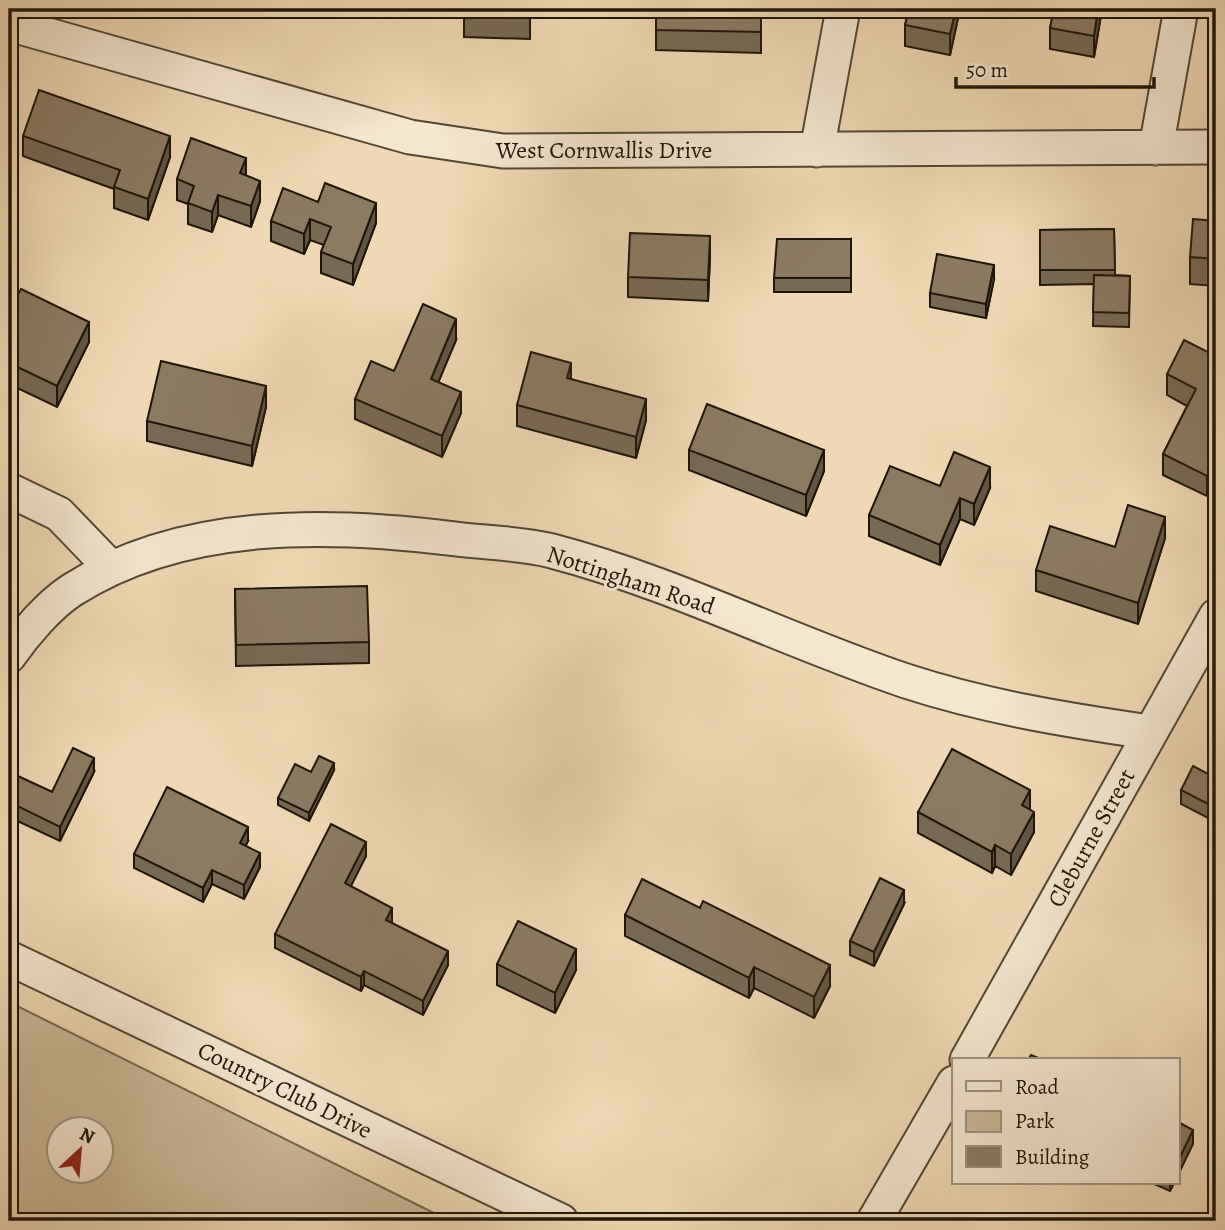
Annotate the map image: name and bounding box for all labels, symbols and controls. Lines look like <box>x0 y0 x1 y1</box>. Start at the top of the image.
scale bar <box>956 46 1153 90</box>
text: 50 m <box>966 56 1008 84</box>
street label: West Cornwallis Drive <box>495 134 712 166</box>
street label: Nottingham Road <box>543 538 719 622</box>
street label: Cleburne Street <box>1040 763 1142 913</box>
street label: Country Club Drive <box>192 1034 378 1146</box>
legend <box>952 1058 1180 1184</box>
text: Road <box>1015 1073 1059 1101</box>
text: Park <box>1015 1107 1055 1135</box>
north arrow <box>46 1114 116 1184</box>
text: N <box>75 1121 99 1150</box>
text: Building <box>1015 1143 1090 1171</box>

